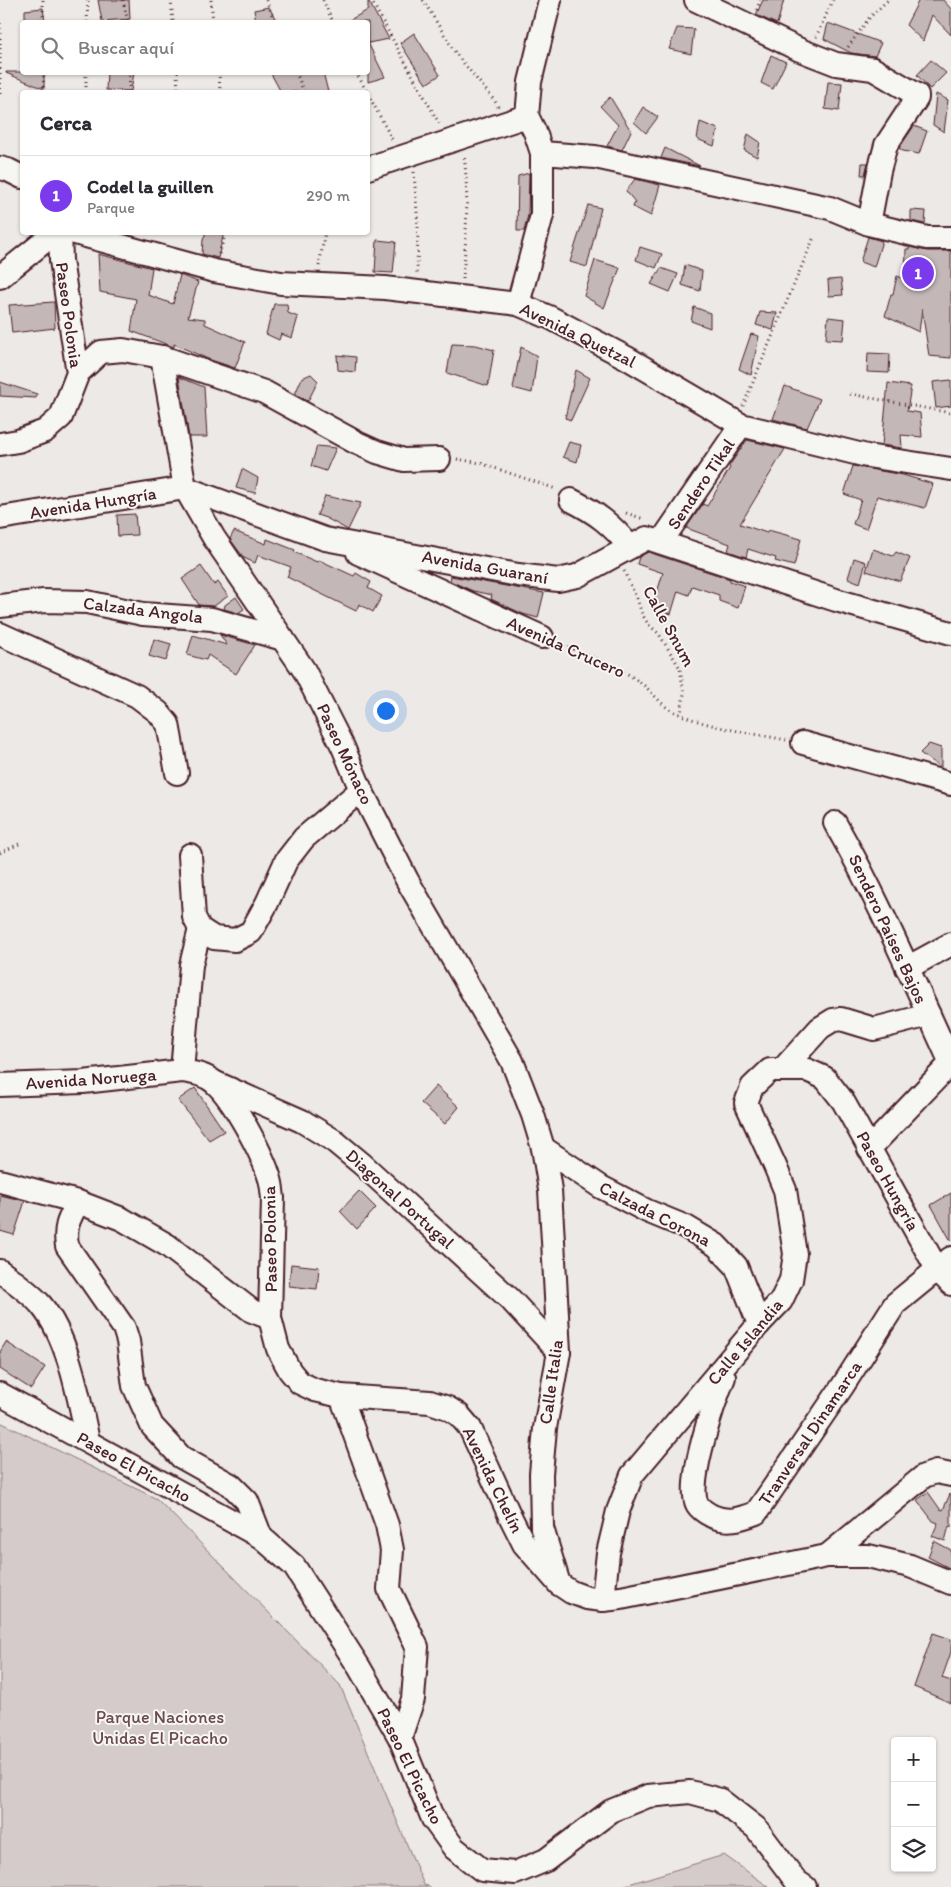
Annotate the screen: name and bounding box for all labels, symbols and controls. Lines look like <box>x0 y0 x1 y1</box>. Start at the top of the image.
search box <box>20 20 370 75</box>
icon: search <box>38 34 66 62</box>
text: Buscar aquí <box>78 36 174 59</box>
text: Cerca <box>40 110 92 135</box>
text: Codel la guillen <box>87 175 213 198</box>
text: 1 <box>52 186 60 205</box>
text: 290 m <box>306 186 350 205</box>
text: Parque <box>87 198 135 217</box>
pin: 1 <box>902 254 934 292</box>
street label: Paseo Polonia <box>51 261 87 370</box>
street label: Avenida Quetzal <box>516 297 640 373</box>
street label: Sendero Tikal <box>662 434 740 534</box>
street label: Avenida Hungría <box>28 482 158 524</box>
street label: Avenida Guaraní <box>420 545 550 589</box>
street label: Calle Snum <box>638 582 700 670</box>
street label: Calzada Angola <box>82 592 204 628</box>
street label: Avenida Crucero <box>503 611 629 683</box>
your location <box>373 698 399 724</box>
street label: Paseo Mónaco <box>312 700 378 808</box>
street label: Sendero Países Bajos <box>844 851 932 1007</box>
street label: Avenida Noruega <box>25 1063 158 1095</box>
street label: Paseo Hungría <box>852 1127 925 1235</box>
street label: Diagonal Portugal <box>341 1144 459 1254</box>
street label: Calzada Corona <box>596 1176 715 1252</box>
street label: Paseo Polonia <box>258 1185 282 1293</box>
street label: Calle Islandia <box>703 1294 788 1390</box>
street label: Calle Italia <box>534 1338 568 1426</box>
street label: Tranversal Dinamarca <box>753 1356 867 1510</box>
street label: Avenida Chelín <box>458 1423 528 1537</box>
street label: Paseo El Picacho <box>73 1427 195 1507</box>
street label: Paseo El Picacho <box>372 1704 448 1828</box>
park label: Parque Naciones Unidas El Picacho <box>92 1706 228 1749</box>
map controls <box>891 1737 936 1872</box>
button: + <box>891 1737 936 1782</box>
button: − <box>891 1782 936 1827</box>
button: layers <box>891 1827 936 1872</box>

